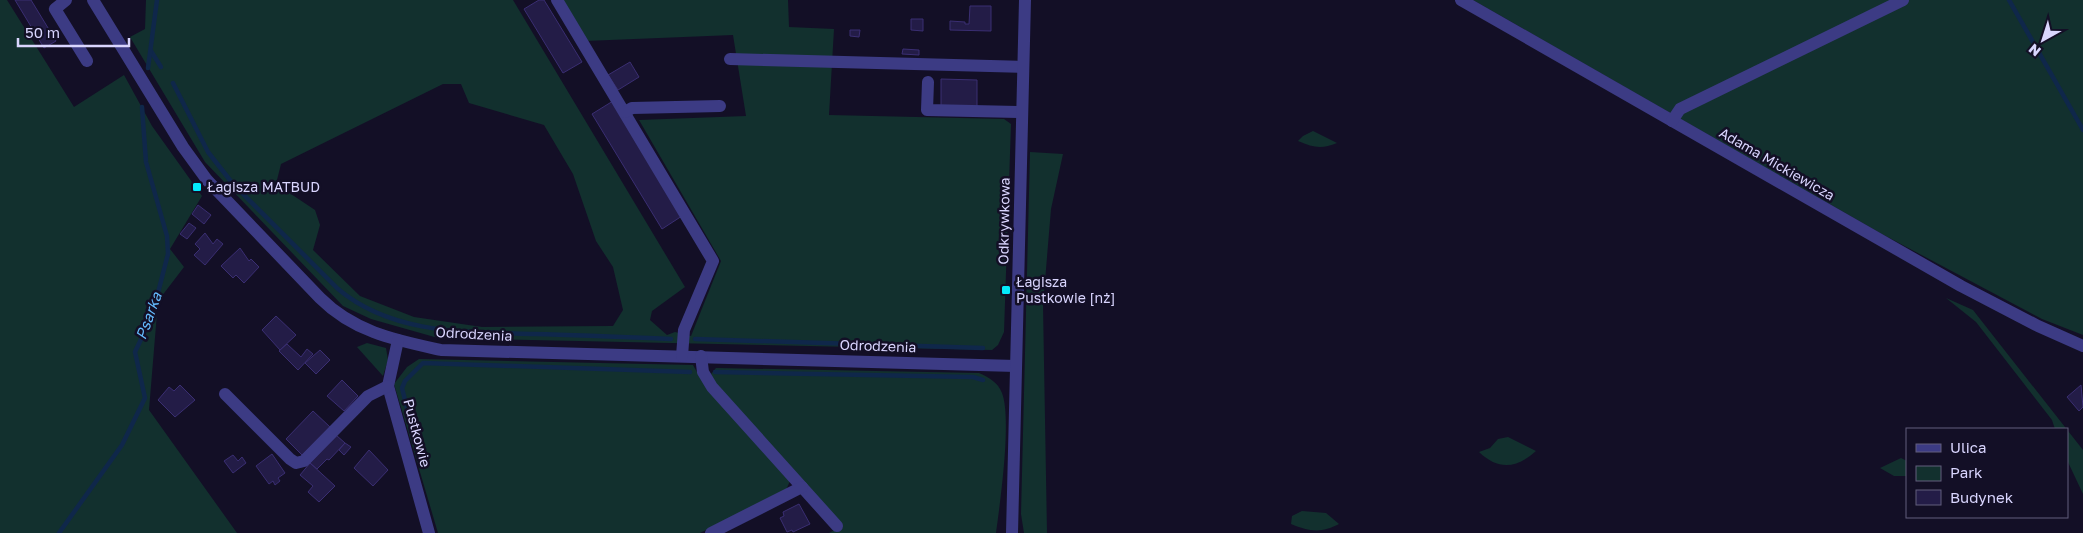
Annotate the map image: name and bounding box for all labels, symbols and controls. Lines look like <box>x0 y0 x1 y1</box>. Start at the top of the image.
scale bar <box>18 15 129 47</box>
north arrow <box>2018 15 2068 65</box>
text: 50 m <box>25 23 60 41</box>
text: N <box>2025 41 2044 60</box>
street label: Adama Mickiewicza <box>1717 124 1838 204</box>
street label: Odkrywkowa <box>994 177 1013 265</box>
place label: Łagisza MATBUD <box>207 178 320 195</box>
marker: Łagisza MATBUD <box>191 181 203 193</box>
place label: Łagisza Pustkowie [nż] <box>1016 273 1116 306</box>
marker: Łagisza Pustkowie [nż] <box>1000 284 1012 296</box>
water label: Psarka <box>131 289 165 342</box>
street label: Odrodzenia <box>435 323 513 344</box>
street label: Odrodzenia <box>839 336 917 355</box>
street label: Pustkowie <box>400 397 435 469</box>
legend <box>1906 428 2068 518</box>
text: Ulica <box>1950 438 1986 456</box>
text: Park <box>1950 463 1983 481</box>
text: Budynek <box>1950 488 2014 506</box>

